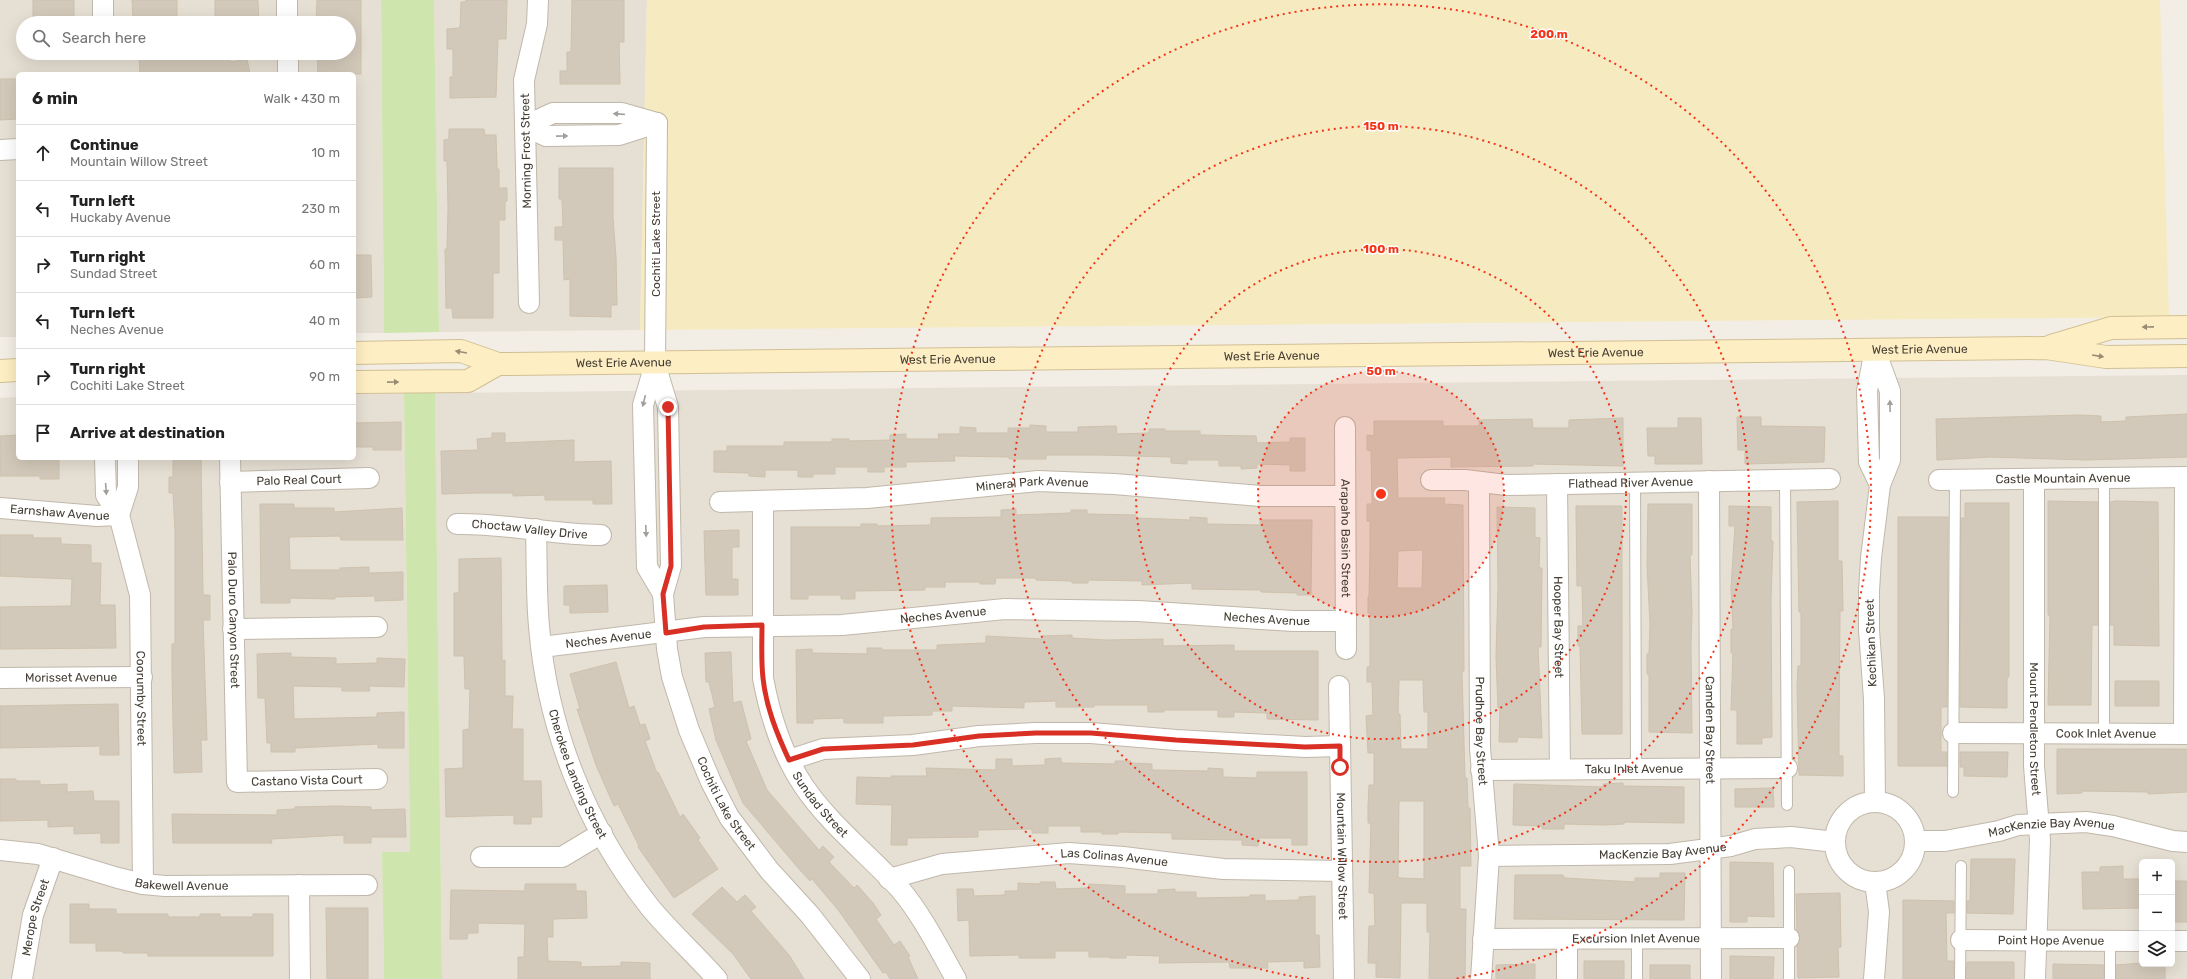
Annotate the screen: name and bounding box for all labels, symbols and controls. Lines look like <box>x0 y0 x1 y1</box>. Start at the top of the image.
search box <box>16 16 356 60</box>
icon: search <box>30 27 52 49</box>
text: 200 m <box>1530 27 1568 41</box>
text: Search here <box>62 29 146 47</box>
text: 6 min <box>32 88 78 108</box>
text: Walk · 430 m <box>263 91 340 106</box>
street label: Morning Frost Street <box>518 93 534 209</box>
one-way arrow <box>613 110 625 117</box>
text: 150 m <box>1363 119 1399 133</box>
one-way arrow <box>556 132 568 139</box>
text: Continue <box>70 136 139 154</box>
icon: ahead <box>32 142 54 164</box>
text: 10 m <box>311 145 340 160</box>
text: Mountain Willow Street <box>70 154 208 169</box>
street label: Cochiti Lake Street <box>649 191 663 297</box>
text: Turn left <box>70 192 135 210</box>
icon: left <box>32 198 54 220</box>
text: 230 m <box>302 201 340 216</box>
text: Huckaby Avenue <box>70 210 171 225</box>
text: 100 m <box>1363 242 1399 256</box>
text: Turn right <box>70 248 145 266</box>
icon: right <box>32 254 54 276</box>
text: 60 m <box>309 257 340 272</box>
text: Sundad Street <box>70 266 157 281</box>
text: Turn left <box>70 304 135 322</box>
icon: left <box>32 310 54 332</box>
text: 40 m <box>309 313 340 328</box>
text: Neches Avenue <box>70 322 164 337</box>
one-way arrow <box>2141 324 2154 330</box>
street label: West Erie Avenue <box>1872 342 1968 357</box>
street label: West Erie Avenue <box>1548 345 1644 360</box>
one-way arrow <box>455 349 467 355</box>
street label: West Erie Avenue <box>1224 349 1320 363</box>
street label: West Erie Avenue <box>900 352 996 367</box>
one-way arrow <box>2092 353 2105 359</box>
street label: West Erie Avenue <box>576 355 672 370</box>
text: Turn right <box>70 360 145 378</box>
text: 50 m <box>1366 364 1396 378</box>
icon: right <box>32 366 54 388</box>
text: 90 m <box>309 369 340 384</box>
text: Cochiti Lake Street <box>70 378 185 393</box>
one-way arrow <box>387 378 399 385</box>
one-way arrow <box>641 395 647 408</box>
route end <box>659 398 677 416</box>
one-way arrow <box>1887 399 1893 412</box>
icon: arrive <box>32 422 54 444</box>
text: Arrive at destination <box>70 424 225 442</box>
street label: Castle Mountain Avenue <box>1995 471 2131 486</box>
street label: Palo Real Court <box>256 472 342 488</box>
street label: Mineral Park Avenue <box>975 474 1089 494</box>
street label: Flathead River Avenue <box>1568 475 1694 491</box>
street label: Arapaho Basin Street <box>1338 479 1353 598</box>
one-way arrow <box>103 482 110 495</box>
centre of rings <box>1374 487 1388 501</box>
street label: Earnshaw Avenue <box>9 502 110 523</box>
street label: Choctaw Valley Drive <box>471 517 588 542</box>
one-way arrow <box>643 525 650 537</box>
street label: Palo Duro Canyon Street <box>225 551 242 689</box>
street label: Hooper Bay Street <box>1551 576 1566 678</box>
street label: Kechikan Street <box>1862 598 1880 687</box>
street label: Neches Avenue <box>899 604 987 626</box>
street label: Neches Avenue <box>1223 610 1310 628</box>
street label: Neches Avenue <box>565 627 653 651</box>
street label: Coorumby Street <box>134 651 149 746</box>
street label: Mount Pendleton Street <box>2027 662 2043 796</box>
street label: Morisset Avenue <box>25 670 117 685</box>
street label: Prudhoe Bay Street <box>1473 676 1490 786</box>
street label: Camden Bay Street <box>1703 676 1717 784</box>
street label: Cherokee Landing Street <box>546 708 610 842</box>
street label: Cook Inlet Avenue <box>2056 726 2156 741</box>
street label: Cochiti Lake Street <box>694 755 759 853</box>
route start <box>1331 758 1349 776</box>
street label: Taku Inlet Avenue <box>1585 762 1684 776</box>
street label: Sundad Street <box>789 769 851 840</box>
street label: Castano Vista Court <box>251 772 363 789</box>
street label: Mountain Willow Street <box>1334 792 1350 920</box>
street label: MacKenzie Bay Avenue <box>1987 815 2116 840</box>
street label: MacKenzie Bay Avenue <box>1599 840 1728 862</box>
street label: Las Colinas Avenue <box>1060 846 1169 869</box>
map controls <box>2139 859 2175 967</box>
button: + <box>2139 859 2175 895</box>
street label: Bakewell Avenue <box>133 875 229 893</box>
street label: Merope Street <box>19 877 52 957</box>
button: − <box>2139 895 2175 931</box>
street label: Excursion Inlet Avenue <box>1572 931 1700 946</box>
button: layers <box>2139 931 2175 967</box>
street label: Point Hope Avenue <box>1998 933 2104 948</box>

